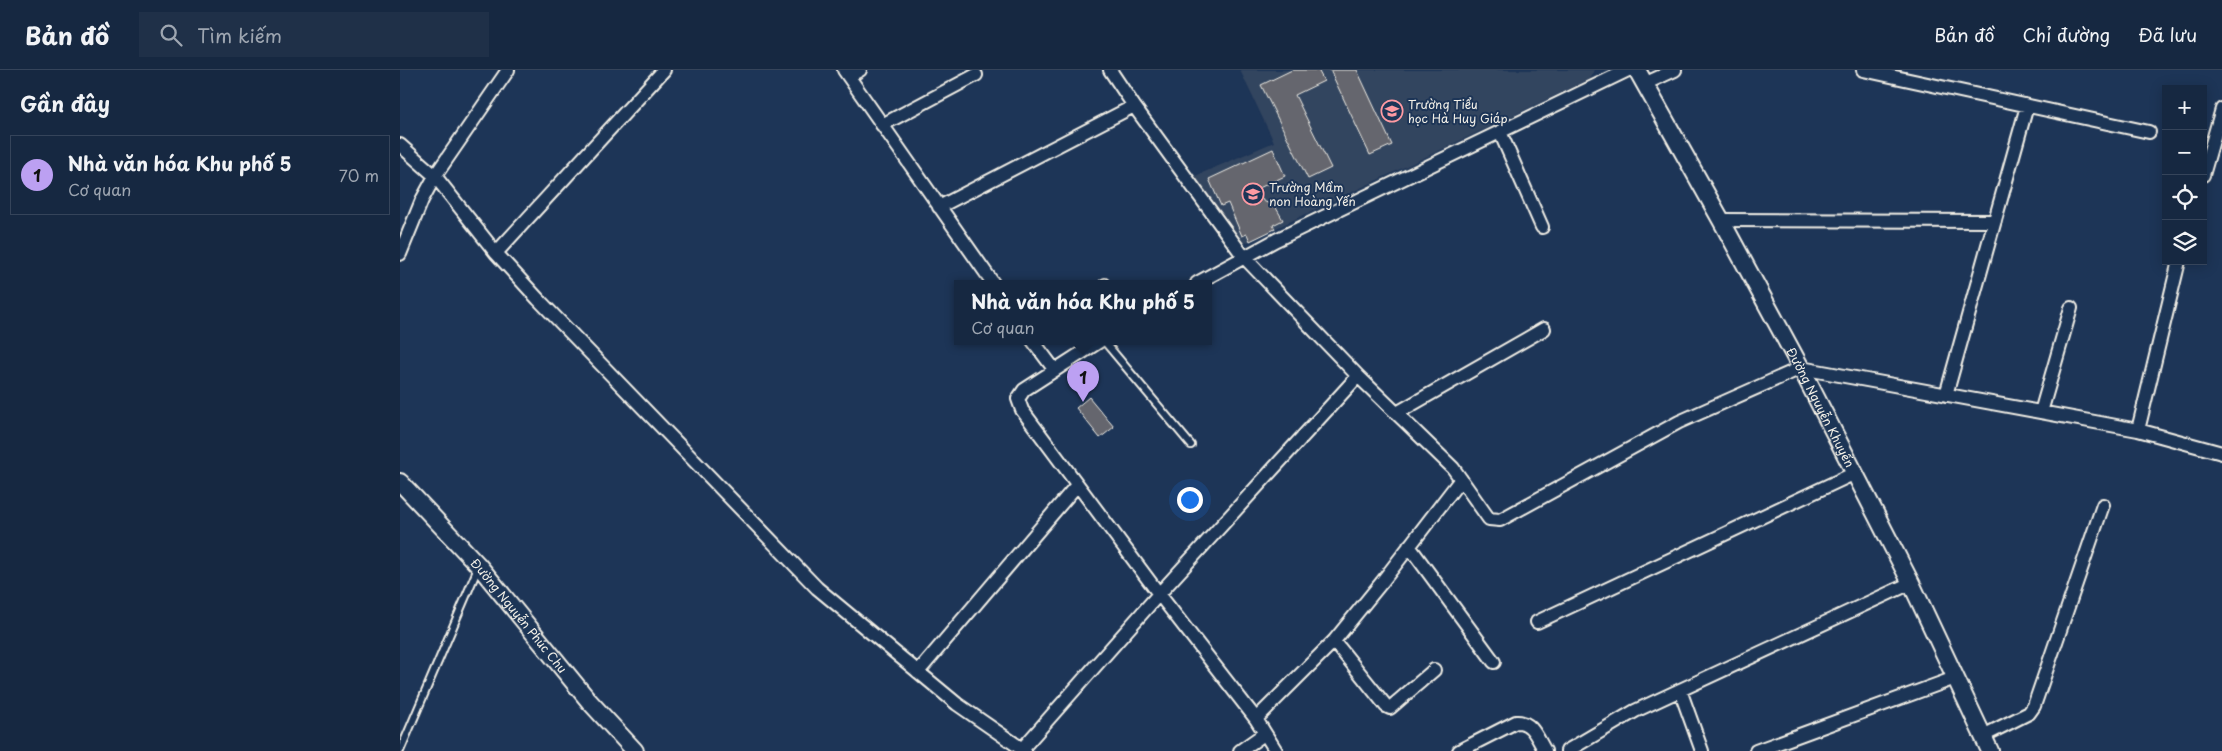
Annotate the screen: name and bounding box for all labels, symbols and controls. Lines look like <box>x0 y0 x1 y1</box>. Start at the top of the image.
search box <box>139 12 489 57</box>
text: Bản đồ <box>25 17 109 53</box>
icon: search <box>157 21 185 49</box>
text: Tìm kiếm <box>197 21 282 49</box>
text: Bản đồ <box>1934 21 1995 48</box>
text: Chỉ đường <box>2023 21 2110 48</box>
text: Đã lưu <box>2138 21 2197 48</box>
map controls <box>2162 85 2207 265</box>
button: + <box>2162 85 2207 130</box>
text: Gần đây <box>20 87 110 119</box>
place label: Trường Tiểu học Hà Huy Giáp <box>1408 95 1507 127</box>
school or university icon: Trường Tiểu học Hà Huy Giáp <box>1380 99 1404 123</box>
button: − <box>2162 130 2207 175</box>
text: Nhà văn hóa Khu phố 5 <box>68 149 292 177</box>
text: 1 <box>33 163 41 187</box>
text: 70 m <box>339 163 379 187</box>
button: locate <box>2162 175 2207 220</box>
text: Cơ quan <box>68 177 131 201</box>
place label: Trường Mầm non Hoàng Yến <box>1269 178 1356 210</box>
school or university icon: Trường Mầm non Hoàng Yến <box>1241 182 1265 206</box>
button: layers <box>2162 220 2207 265</box>
popup <box>954 280 1212 345</box>
text: Nhà văn hóa Khu phố 5 <box>971 287 1195 315</box>
text: Cơ quan <box>971 315 1034 339</box>
street label: Đường Nguyễn Khuyến <box>1782 344 1859 470</box>
pin: 1 <box>1067 361 1099 402</box>
your location <box>1177 487 1203 513</box>
street label: Đường Nguyễn Phúc Chu <box>467 554 571 677</box>

